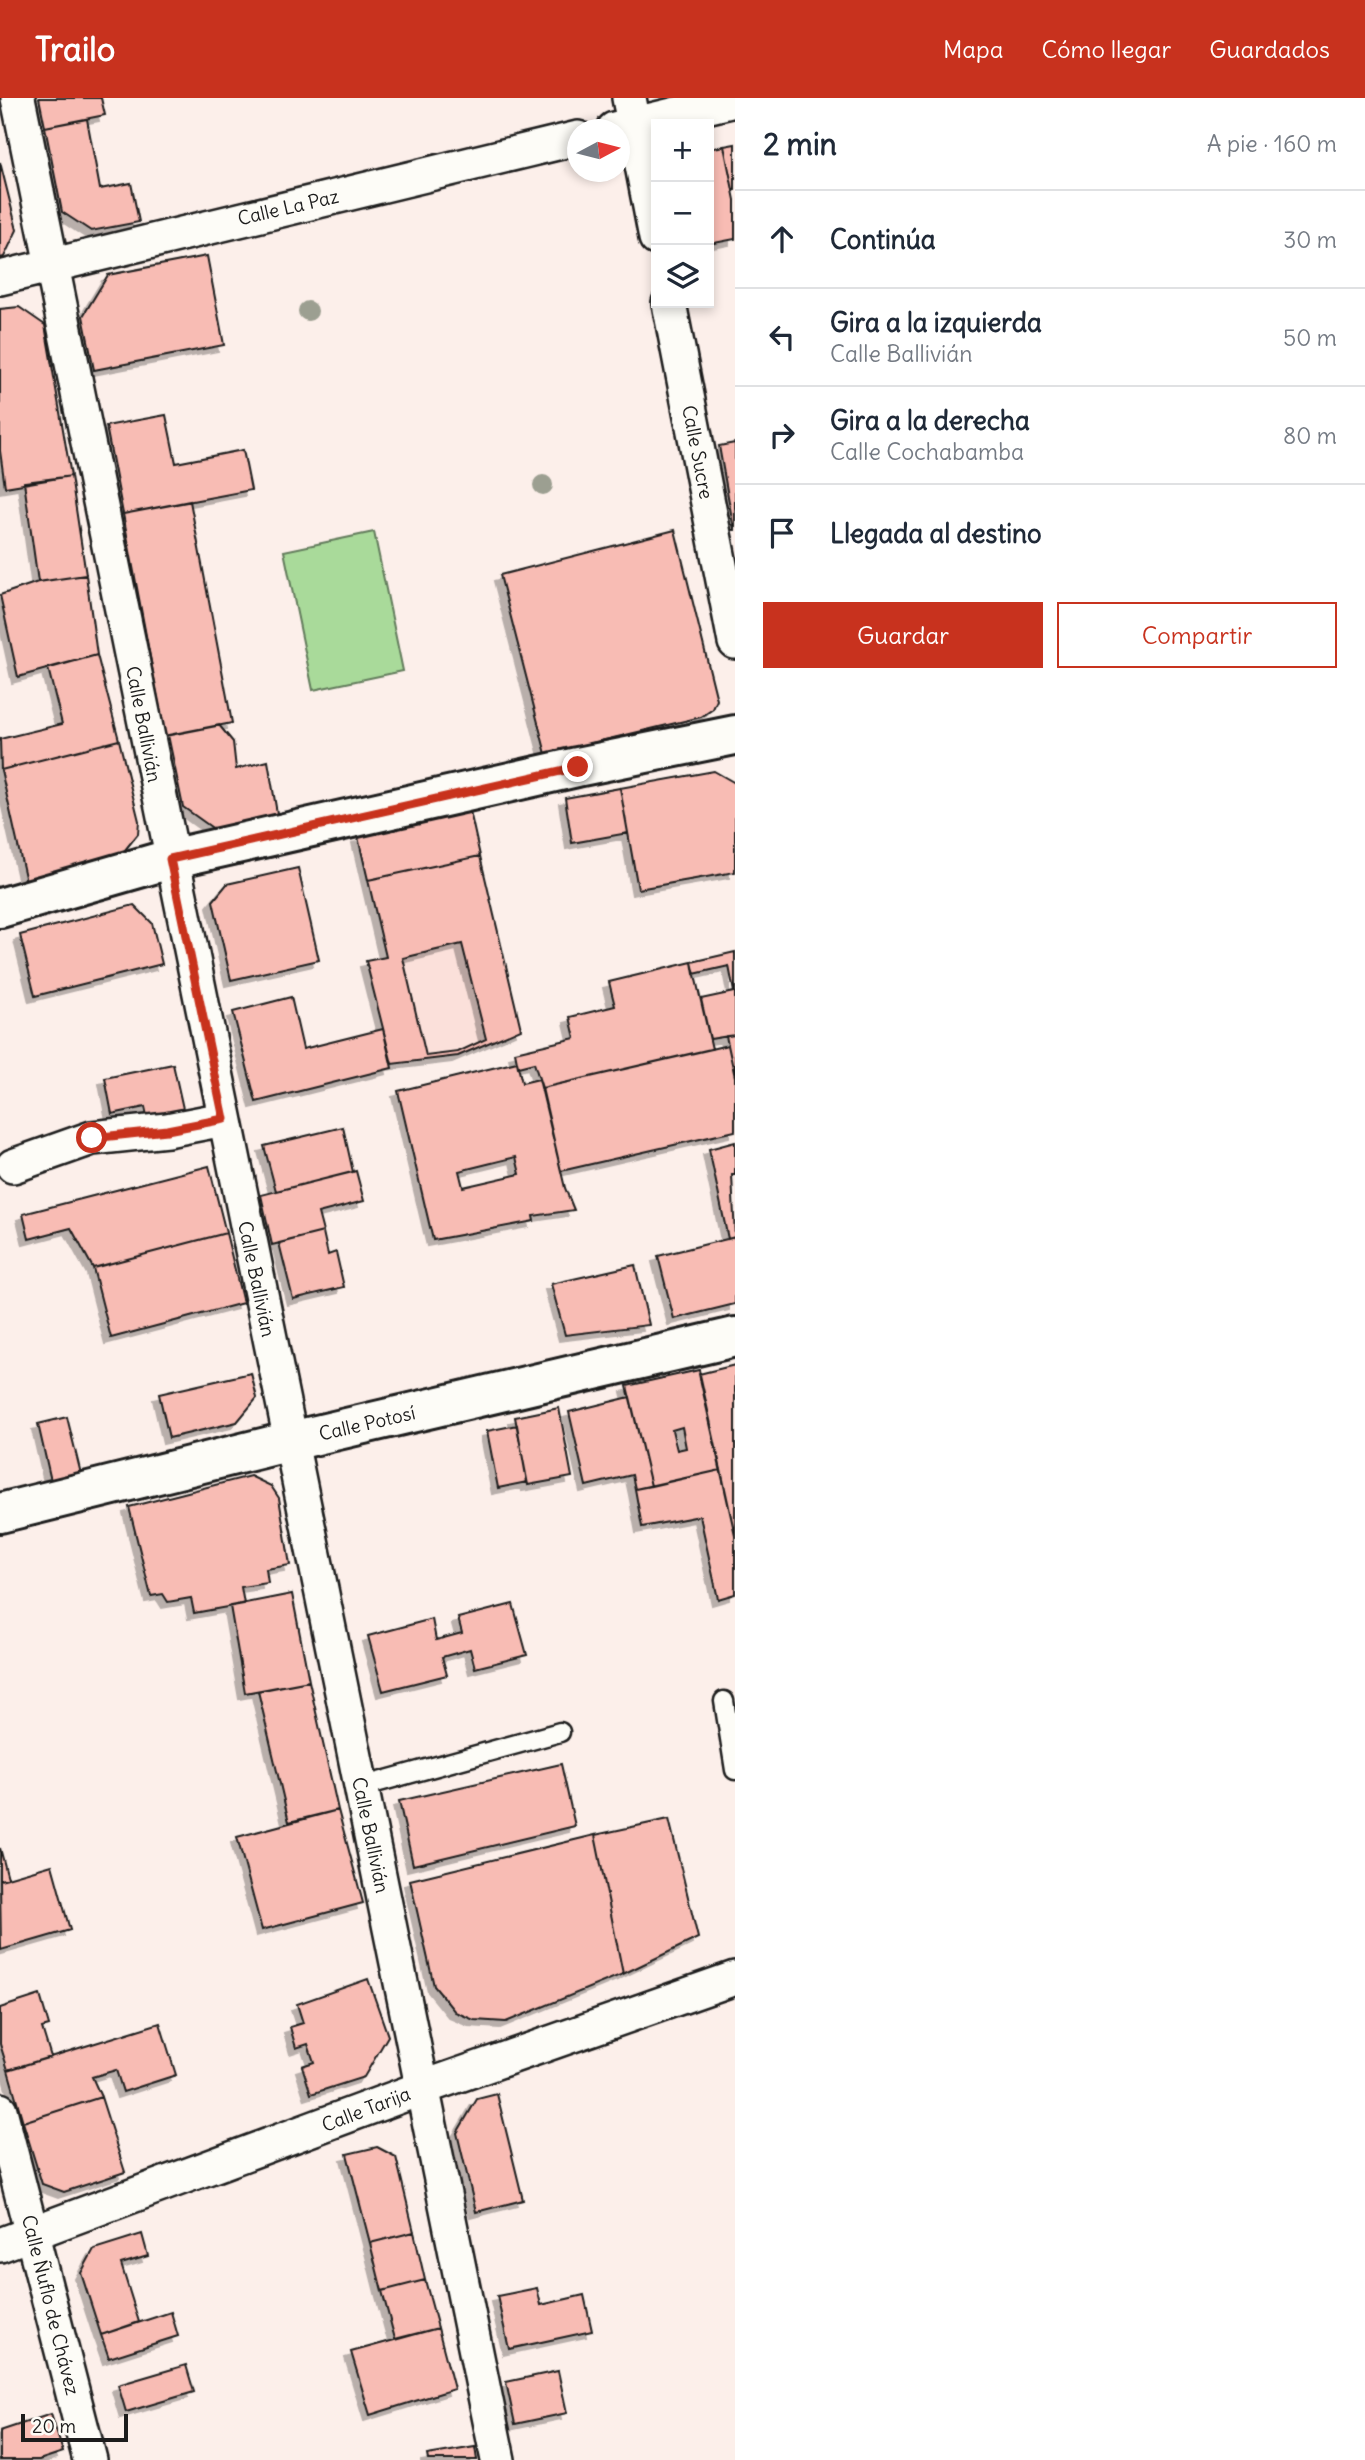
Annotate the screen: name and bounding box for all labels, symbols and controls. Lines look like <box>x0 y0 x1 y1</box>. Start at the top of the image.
text: Trailo <box>35 28 115 70</box>
text: Mapa <box>943 34 1003 64</box>
text: Cómo llegar <box>1041 34 1171 64</box>
text: Guardados <box>1209 34 1330 64</box>
north arrow <box>567 119 630 182</box>
map controls <box>651 119 714 308</box>
button: + <box>651 119 714 182</box>
text: 2 min <box>763 125 837 163</box>
text: A pie · 160 m <box>1207 129 1337 158</box>
button: − <box>651 182 714 245</box>
street label: Calle La Paz <box>235 184 341 230</box>
icon: ahead <box>763 220 801 258</box>
text: Continúa <box>830 223 936 256</box>
text: 30 m <box>1283 225 1337 254</box>
button: layers <box>651 245 714 308</box>
text: Gira a la izquierda <box>830 306 1042 339</box>
icon: left <box>763 318 801 356</box>
text: 50 m <box>1283 323 1337 352</box>
text: Calle Ballivián <box>830 339 973 368</box>
street label: Calle Sucre <box>677 403 719 501</box>
text: Gira a la derecha <box>830 404 1030 437</box>
icon: right <box>763 416 801 454</box>
text: 80 m <box>1283 421 1337 450</box>
text: Calle Cochabamba <box>830 437 1024 466</box>
icon: arrive <box>763 514 801 552</box>
text: Llegada al destino <box>830 517 1042 550</box>
button: Guardar <box>763 602 1043 668</box>
button: Compartir <box>1057 602 1337 668</box>
street label: Calle Ballivián <box>121 664 167 784</box>
route end <box>562 751 593 782</box>
route start <box>76 1122 107 1153</box>
street label: Calle Ballivián <box>233 1219 281 1339</box>
street label: Calle Potosí <box>317 1400 417 1446</box>
street label: Calle Ballivián <box>347 1775 395 1895</box>
street label: Calle Tarija <box>318 2081 414 2137</box>
street label: Calle Ñuflo de Chávez <box>17 2212 85 2398</box>
scale bar <box>21 2411 128 2443</box>
text: 20 m <box>32 2414 76 2438</box>

